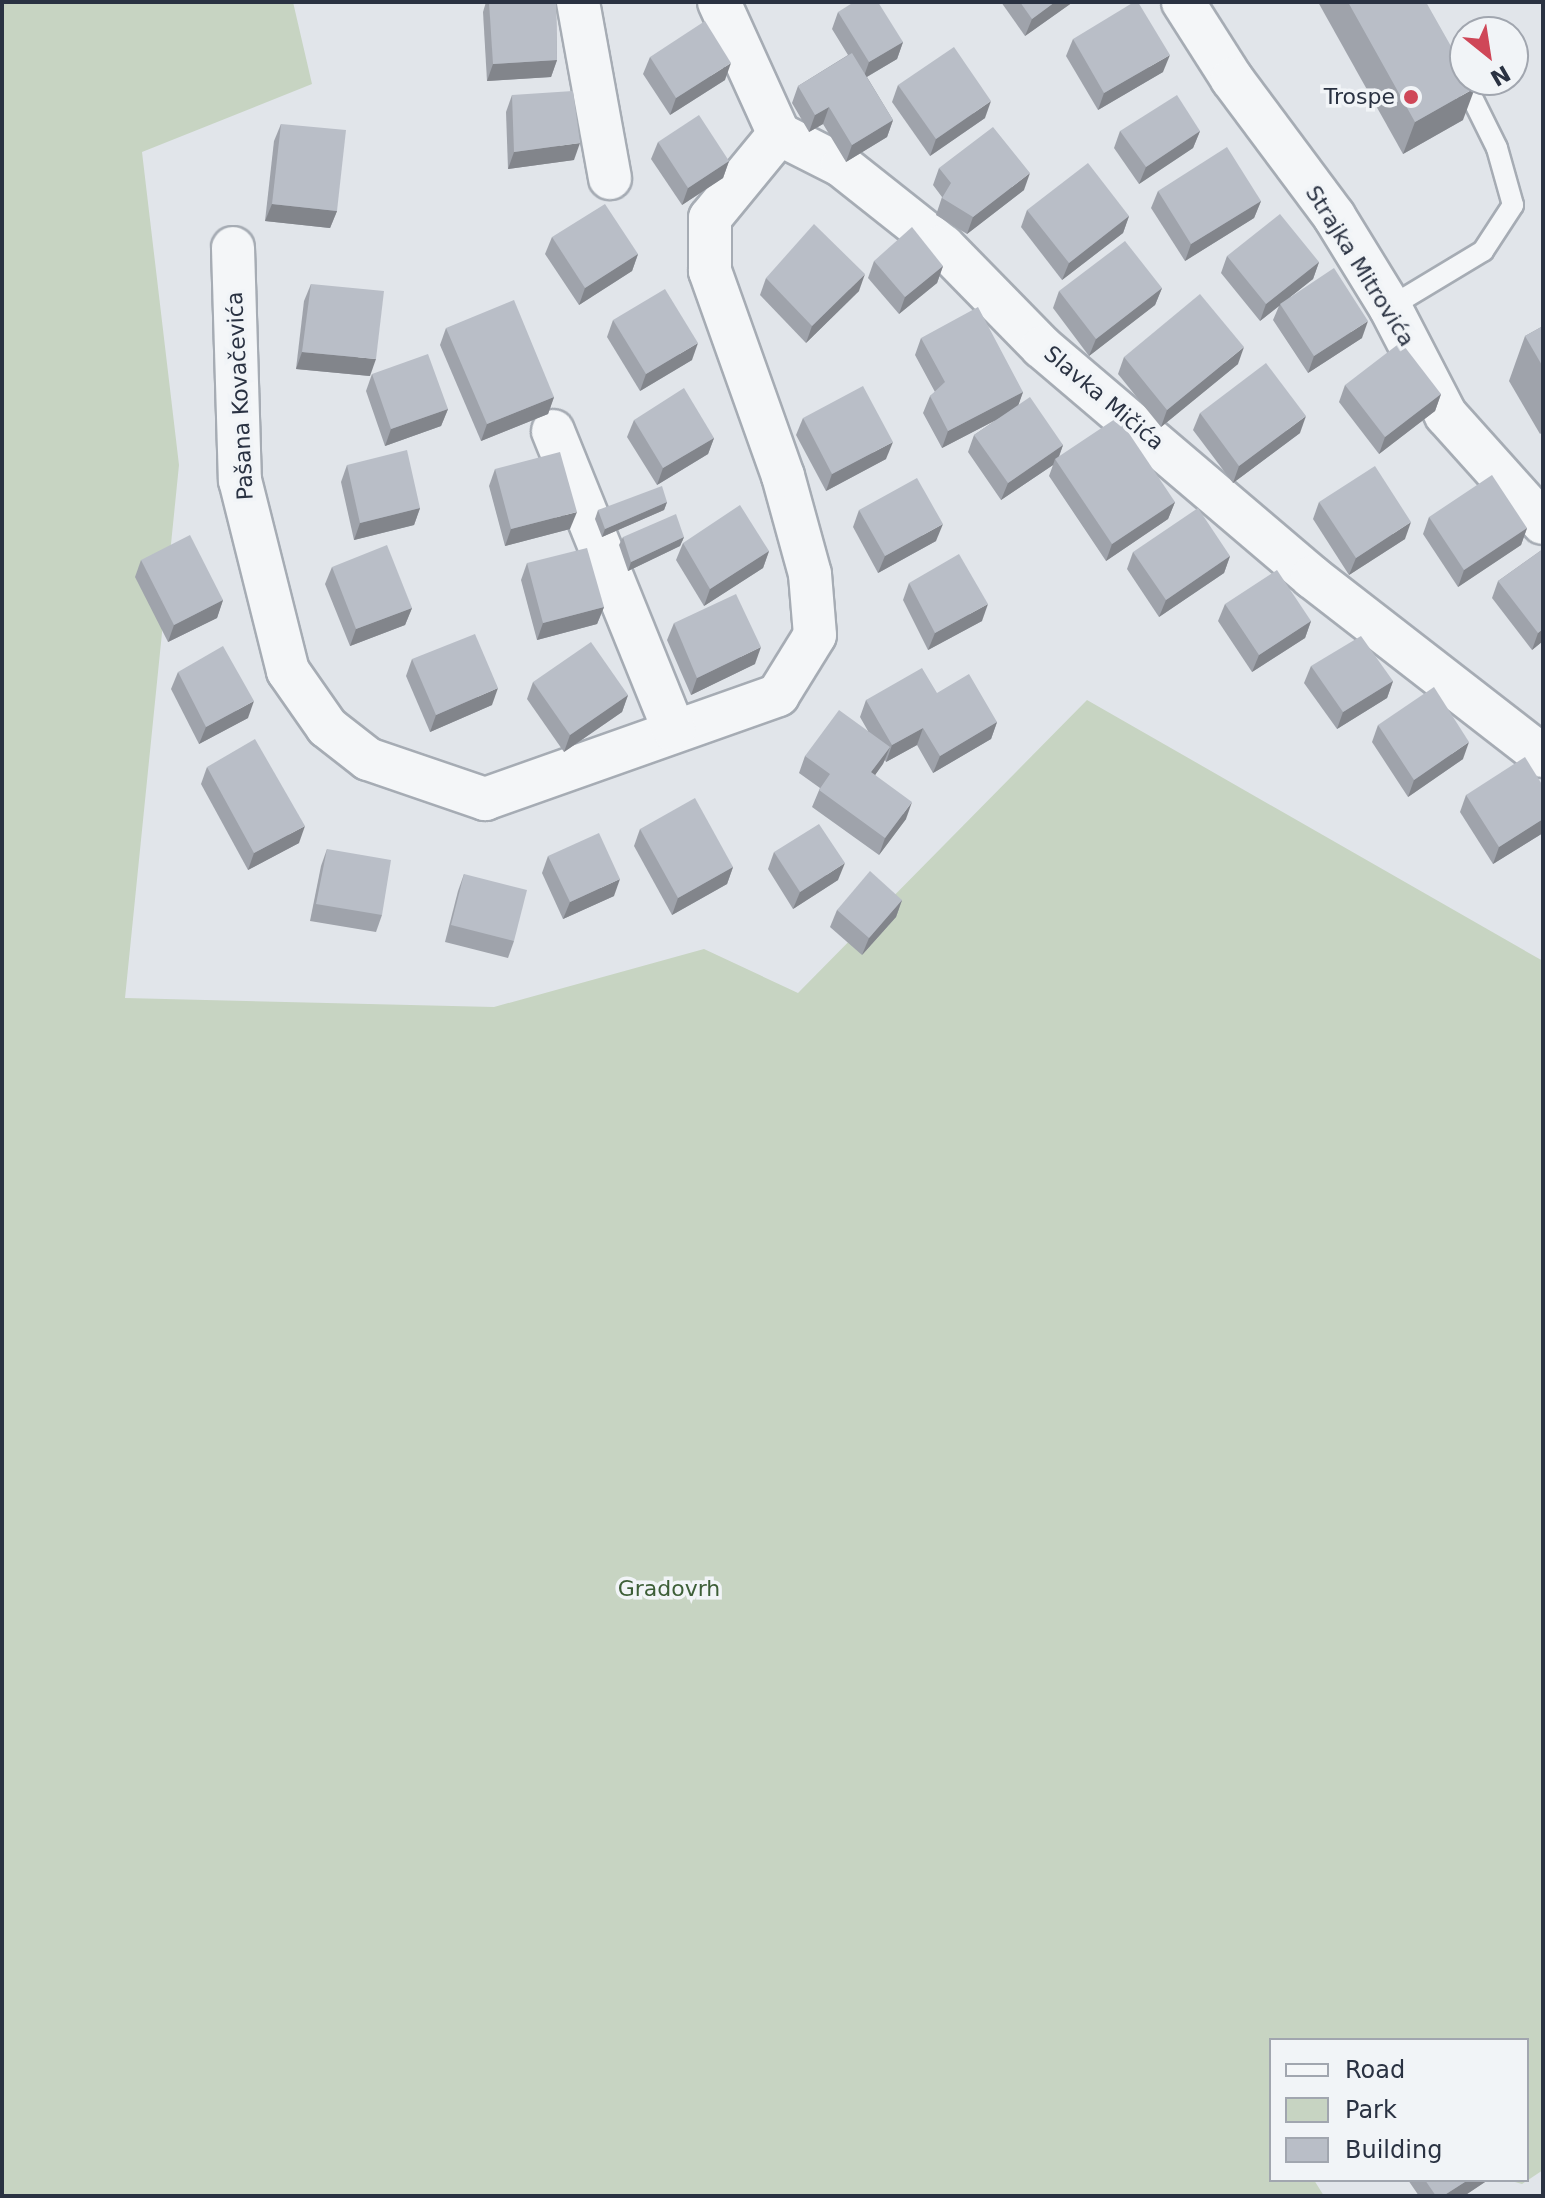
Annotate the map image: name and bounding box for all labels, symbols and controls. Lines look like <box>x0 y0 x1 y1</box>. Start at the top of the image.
north arrow <box>1449 16 1529 96</box>
text: N <box>1486 60 1514 91</box>
place label: Trospe <box>1324 84 1395 110</box>
marker: Trospe <box>1402 88 1420 106</box>
street label: Strajka Mitrovića <box>1300 181 1420 351</box>
street label: Pašana Kovačevića <box>221 291 259 501</box>
street label: Slavka Mičića <box>1039 340 1169 456</box>
park label: Gradovrh <box>618 1576 720 1602</box>
legend <box>1269 2038 1529 2182</box>
text: Road <box>1345 2056 1405 2084</box>
text: Park <box>1345 2096 1397 2124</box>
text: Building <box>1345 2136 1442 2164</box>

